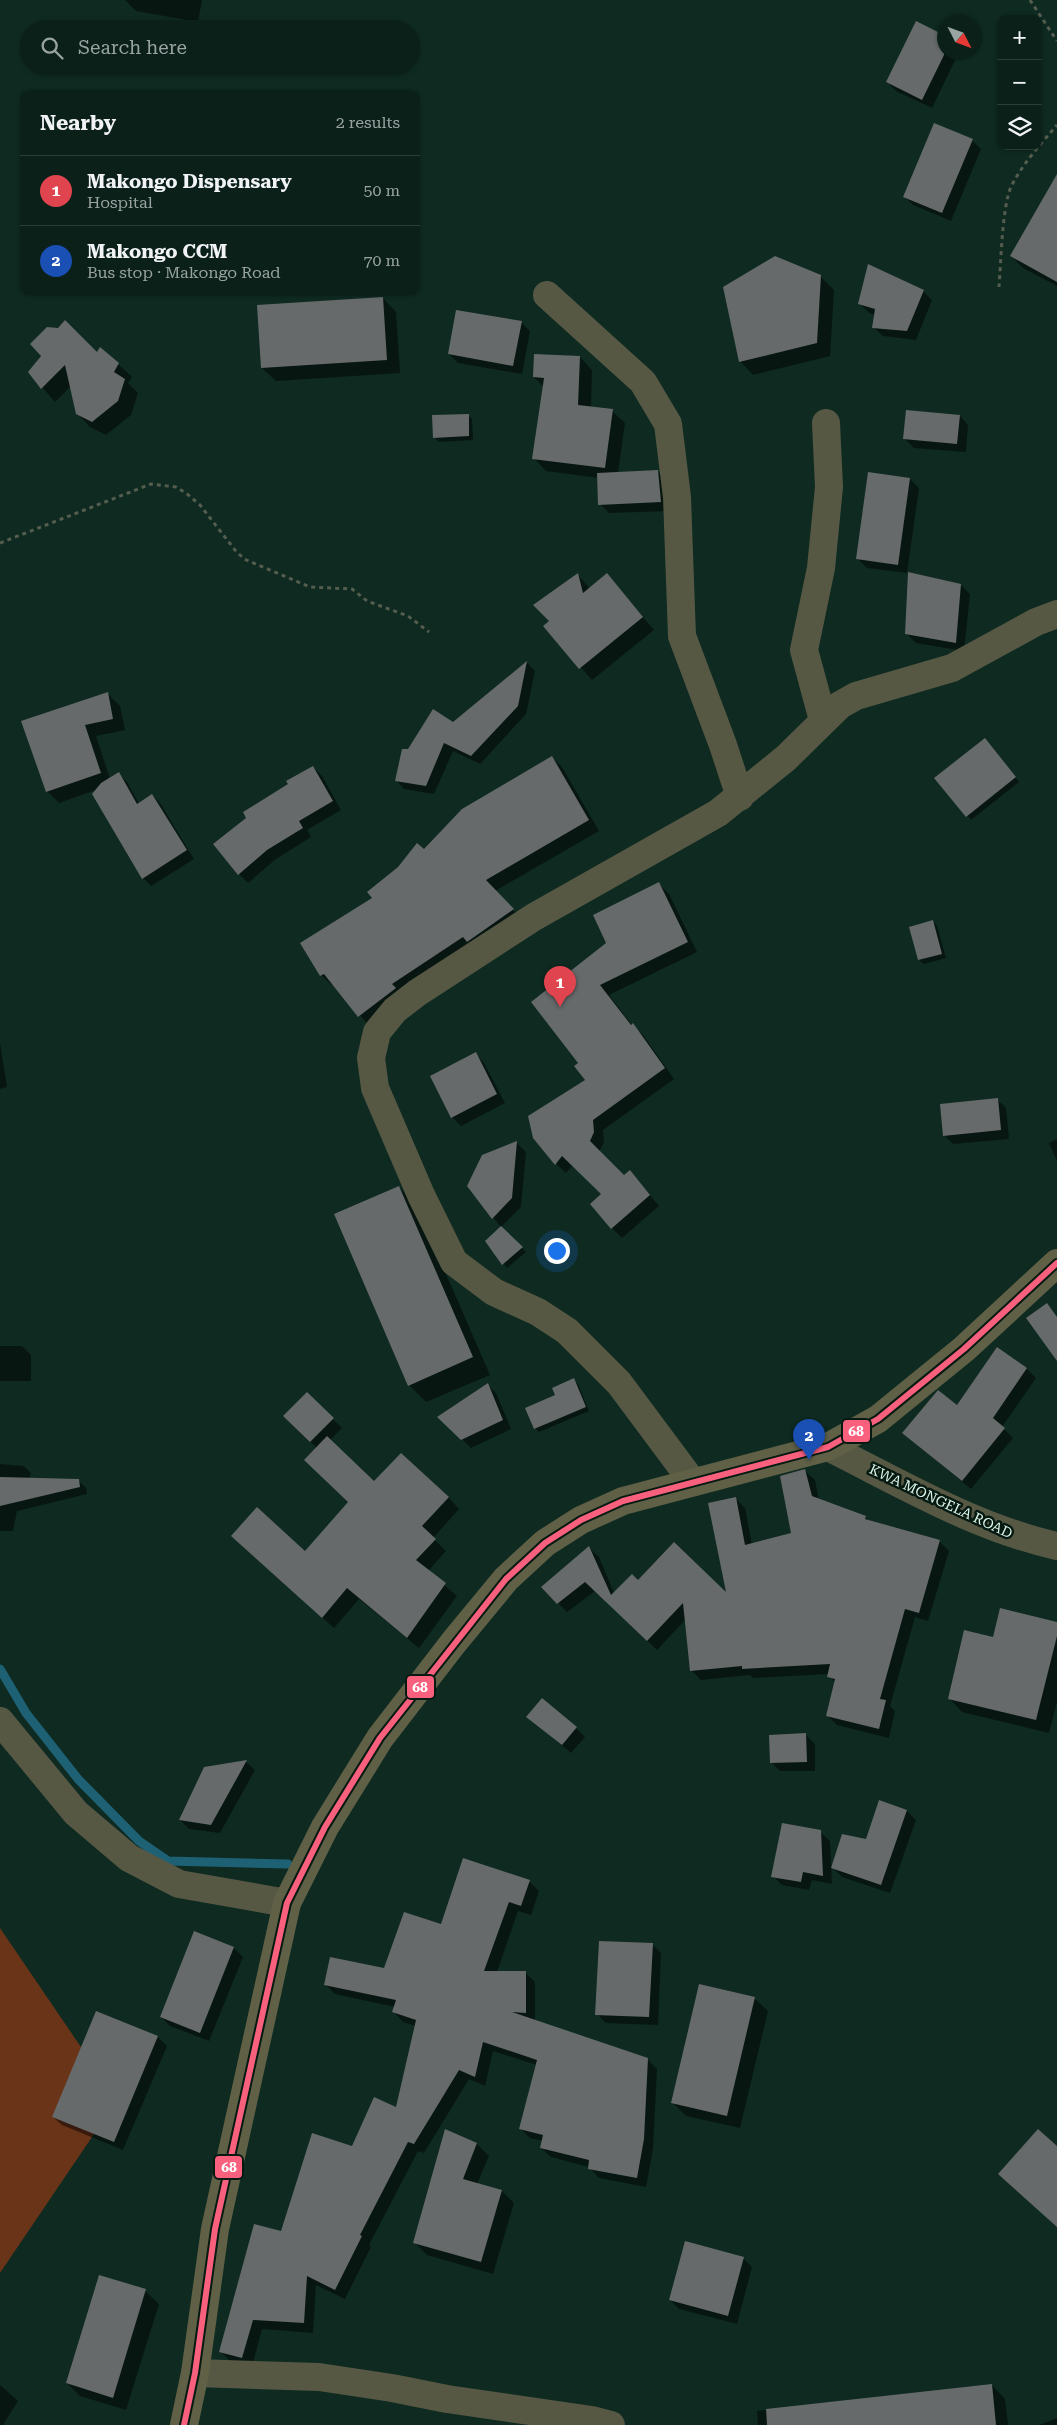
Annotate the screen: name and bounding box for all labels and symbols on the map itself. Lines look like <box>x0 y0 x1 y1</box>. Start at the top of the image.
north arrow <box>937 15 982 60</box>
pin: 1 <box>544 966 576 1007</box>
your location <box>544 1238 570 1264</box>
pin: 2 <box>793 1419 825 1460</box>
line badge: 68 <box>842 1419 871 1443</box>
text: 68 <box>848 1423 864 1439</box>
street label: KWA MONGELA ROAD <box>867 1461 1015 1541</box>
line badge: 68 <box>406 1675 435 1699</box>
text: 68 <box>412 1679 428 1695</box>
line badge: 68 <box>214 2155 243 2179</box>
text: 68 <box>221 2159 237 2175</box>

